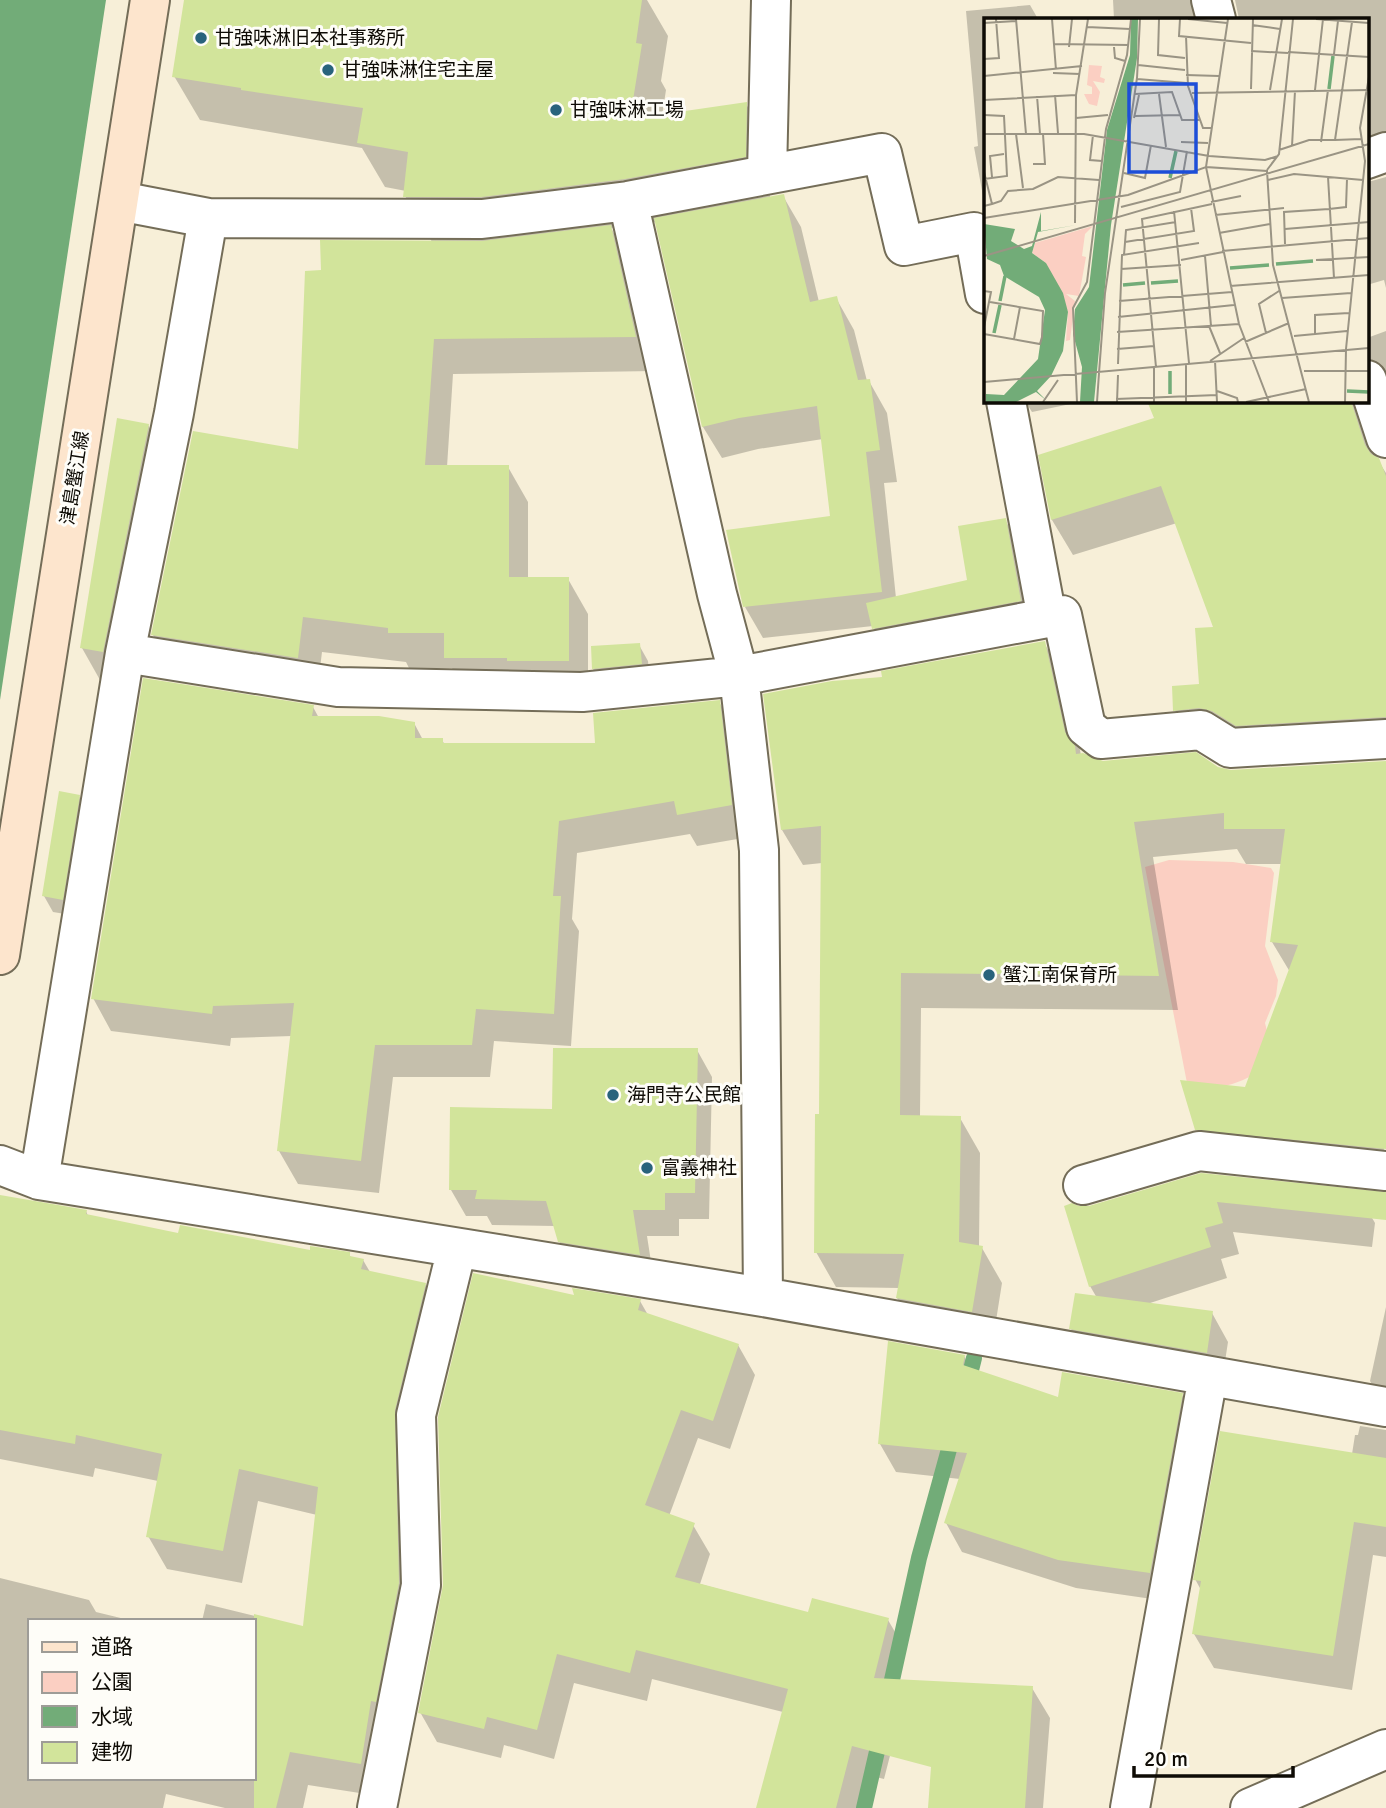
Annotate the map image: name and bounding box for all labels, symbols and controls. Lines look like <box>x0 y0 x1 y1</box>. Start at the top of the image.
inset map <box>984 18 1368 402</box>
place label: 甘強味淋旧本社事務所 <box>215 26 405 50</box>
marker: 甘強味淋旧本社事務所 <box>193 30 209 46</box>
place label: 甘強味淋住宅主屋 <box>342 58 494 82</box>
marker: 甘強味淋住宅主屋 <box>320 62 336 78</box>
place label: 甘強味淋工場 <box>570 98 684 122</box>
marker: 甘強味淋工場 <box>548 102 564 118</box>
street label: 津島蟹江線 <box>56 429 94 527</box>
place label: 蟹江南保育所 <box>1003 963 1117 987</box>
marker: 蟹江南保育所 <box>981 967 997 983</box>
place label: 海門寺公民館 <box>627 1083 741 1107</box>
marker: 海門寺公民館 <box>605 1087 621 1103</box>
place label: 富義神社 <box>661 1156 737 1180</box>
marker: 富義神社 <box>639 1160 655 1176</box>
legend <box>28 1619 256 1780</box>
text: 道路 <box>91 1634 133 1660</box>
text: 公園 <box>91 1669 133 1695</box>
text: 水域 <box>91 1704 133 1730</box>
scale bar <box>1134 1734 1293 1778</box>
text: 建物 <box>91 1739 133 1765</box>
text: 20 m <box>1144 1746 1188 1772</box>

